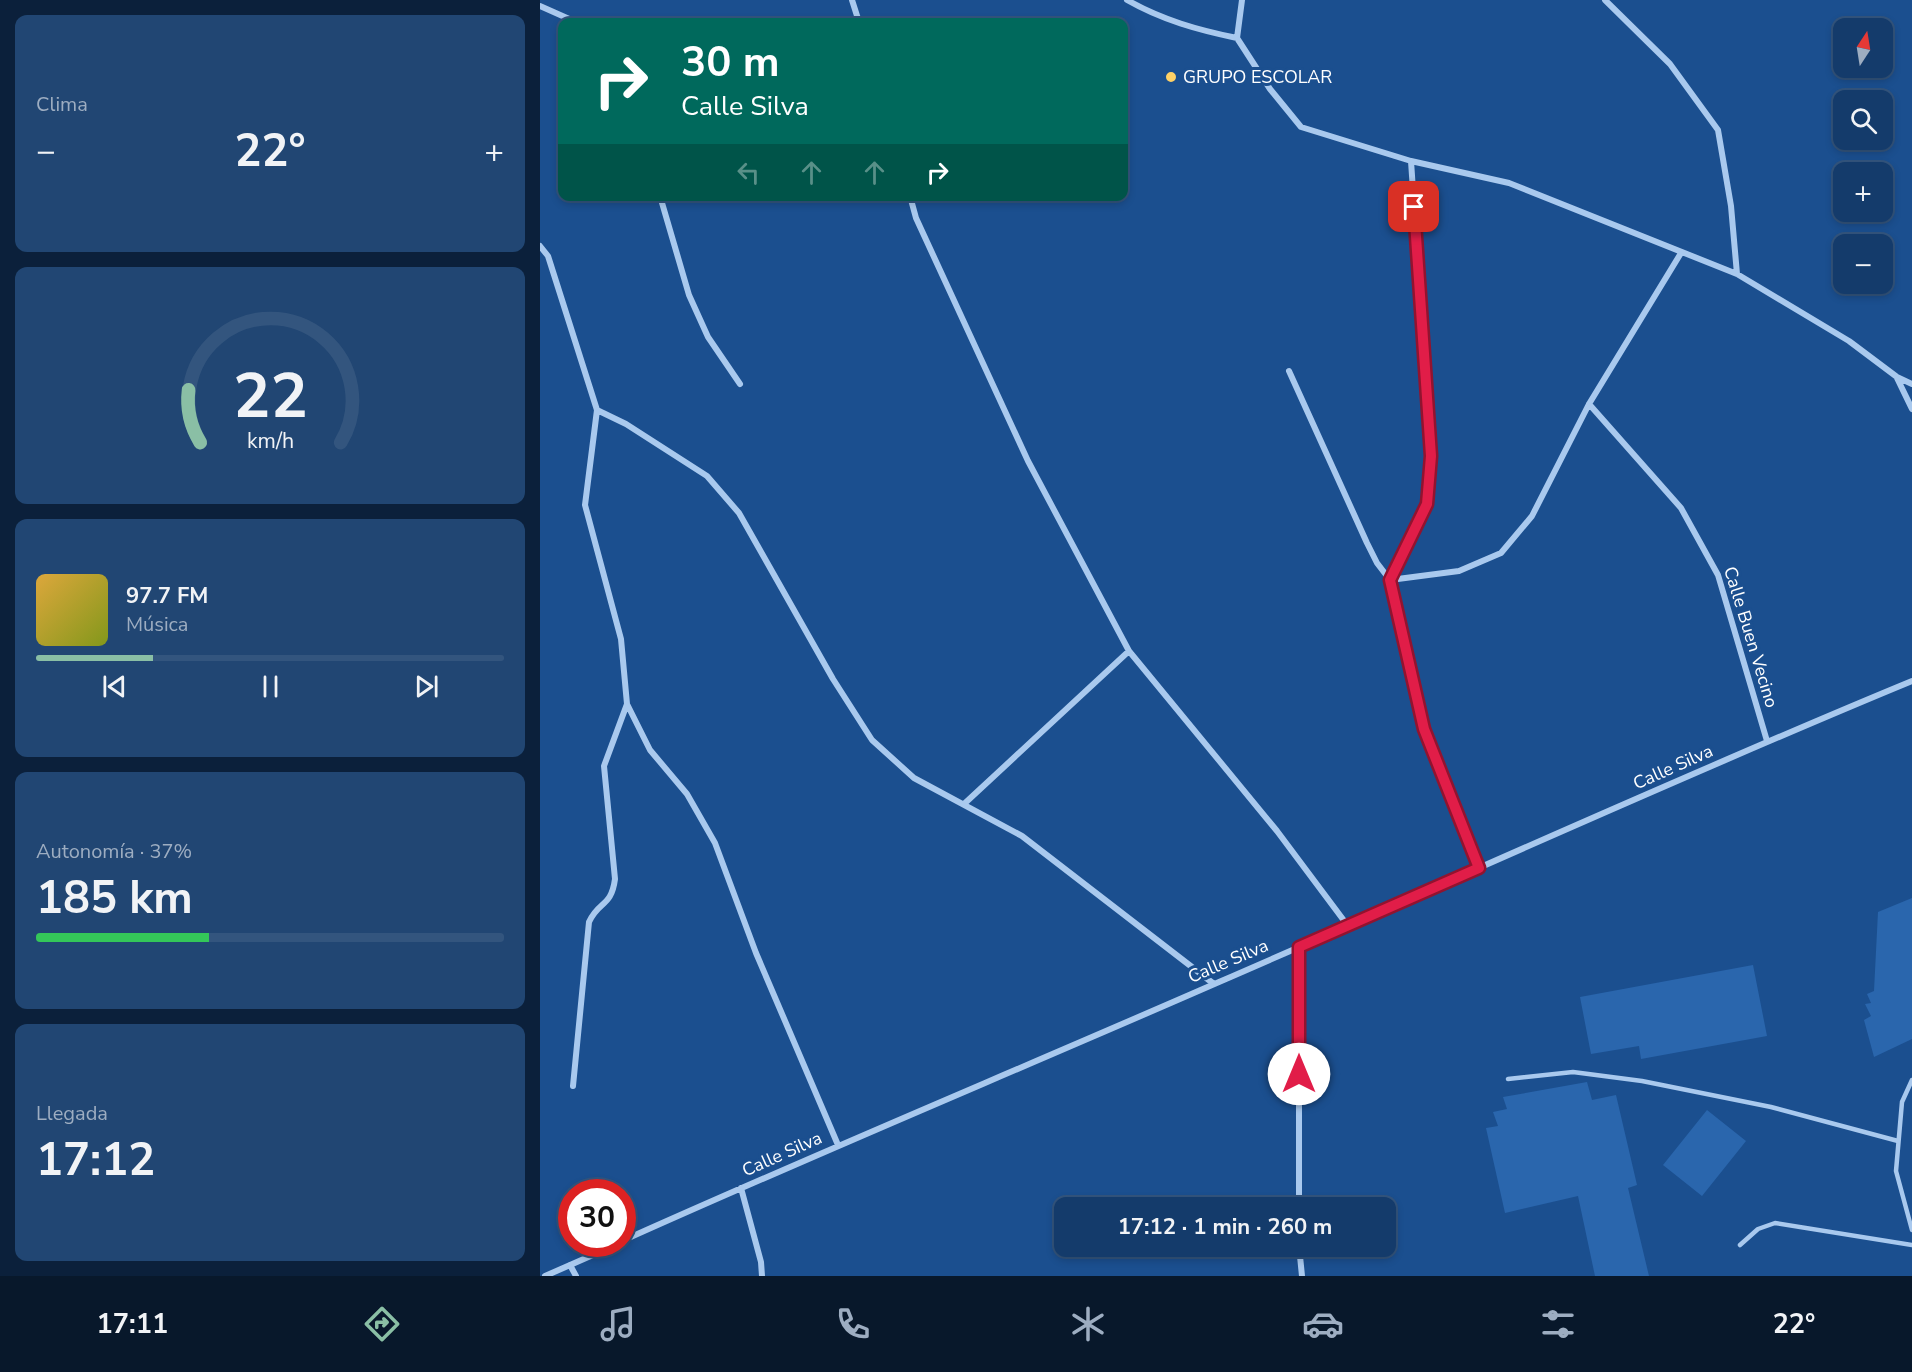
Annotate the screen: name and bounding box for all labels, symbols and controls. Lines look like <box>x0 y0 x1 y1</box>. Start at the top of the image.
north arrow <box>1833 18 1893 78</box>
map controls <box>1833 18 1893 294</box>
text: 30 m <box>681 34 780 91</box>
icon: right <box>582 42 660 120</box>
place label: GRUPO ESCOLAR <box>1183 65 1332 89</box>
marker: GRUPO ESCOLAR <box>1164 70 1178 84</box>
text: Calle Silva <box>681 88 809 125</box>
button: search <box>1833 90 1893 150</box>
text: Clima <box>36 91 88 118</box>
text: 22° <box>234 121 306 182</box>
text: − <box>36 129 56 174</box>
text: + <box>484 129 504 174</box>
icon: left <box>732 156 765 189</box>
icon: ahead <box>795 156 828 189</box>
icon: ahead <box>858 156 891 189</box>
icon: right <box>921 156 954 189</box>
button: + <box>1833 162 1893 222</box>
pin <box>1388 181 1439 232</box>
icon: arrive <box>1397 190 1430 223</box>
button: − <box>1833 234 1893 294</box>
text: 22 <box>233 354 307 439</box>
text: km/h <box>246 426 294 456</box>
street label: Calle Buen Vecino <box>1718 563 1784 711</box>
text: 97.7 FM <box>126 581 208 611</box>
text: Música <box>126 611 188 638</box>
icon: previous <box>98 670 131 703</box>
icon: pause <box>254 670 287 703</box>
icon: next <box>410 670 443 703</box>
street label: Calle Silva <box>1629 739 1717 795</box>
text: Autonomía · 37% <box>36 838 192 865</box>
text: 185 km <box>36 868 193 929</box>
street label: Calle Silva <box>1184 933 1272 989</box>
position arrow <box>1267 1042 1331 1106</box>
text: Llegada <box>36 1100 108 1127</box>
street label: Calle Silva <box>738 1126 826 1182</box>
text: 17:12 <box>36 1130 155 1191</box>
speed limit sign: 30 <box>558 1179 636 1257</box>
text: 17:12 · 1 min · 260 m <box>1118 1212 1332 1242</box>
icon: directions <box>361 1303 403 1345</box>
icon: music <box>597 1303 639 1345</box>
icon: phone <box>832 1303 874 1345</box>
icon: climate <box>1067 1303 1109 1345</box>
icon: car <box>1302 1303 1344 1345</box>
icon: filters <box>1537 1303 1579 1345</box>
text: 17:11 <box>97 1306 168 1343</box>
text: 22° <box>1773 1306 1815 1343</box>

